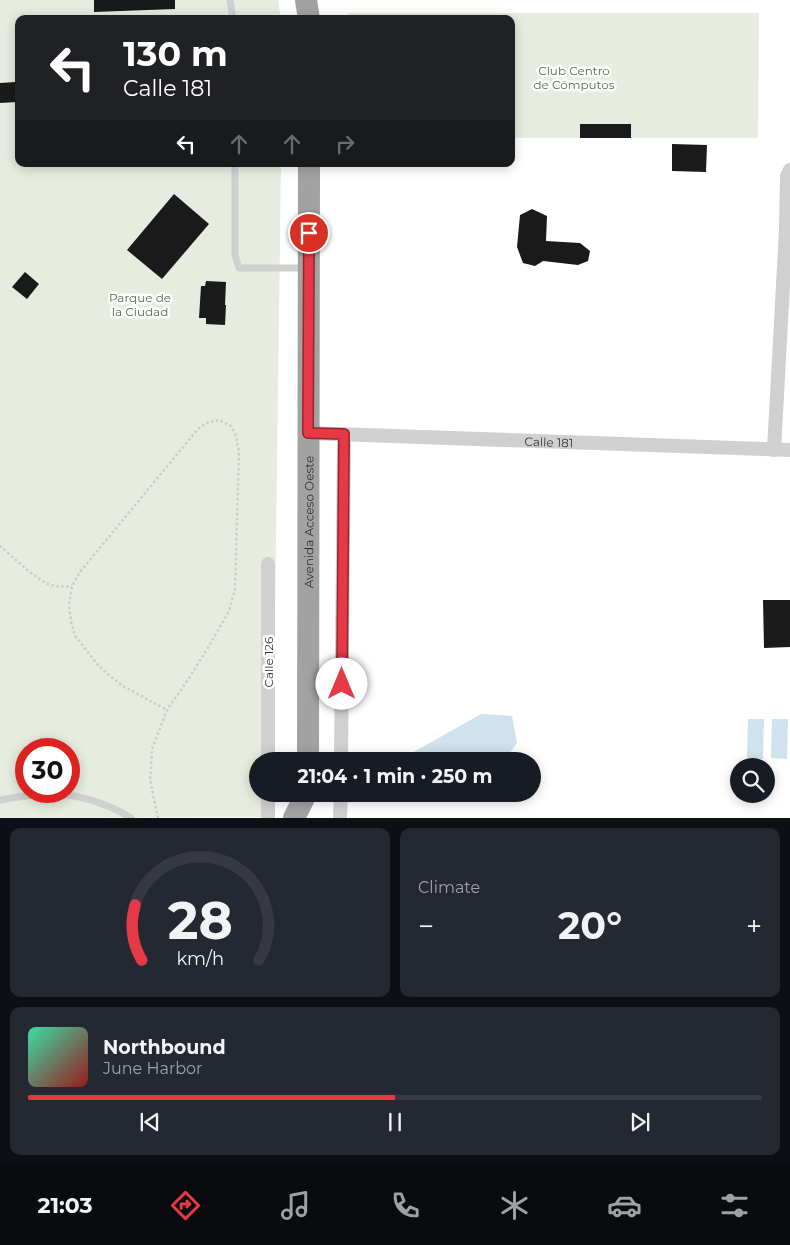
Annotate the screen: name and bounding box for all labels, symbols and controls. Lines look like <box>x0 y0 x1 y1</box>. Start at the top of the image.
text: 130 m <box>123 32 228 75</box>
icon: left <box>40 35 105 100</box>
park label: Club Centro de Cómputos <box>533 63 615 92</box>
text: Calle 181 <box>123 75 212 102</box>
icon: left <box>172 130 200 158</box>
icon: ahead <box>225 130 253 158</box>
icon: ahead <box>278 130 306 158</box>
icon: right <box>331 130 359 158</box>
pin <box>288 212 330 254</box>
icon: arrive <box>295 219 323 247</box>
park label: Parque de la Ciudad <box>109 290 171 319</box>
street label: Calle 181 <box>524 433 573 450</box>
street label: Avenida Acceso Oeste <box>301 456 316 588</box>
street label: Calle 126 <box>261 637 276 687</box>
position arrow <box>315 657 367 709</box>
speed limit sign: 30 <box>15 738 80 803</box>
map controls <box>730 758 775 803</box>
button: search <box>730 758 775 803</box>
text: 21:04 · 1 min · 250 m <box>298 765 492 788</box>
text: Climate <box>418 878 480 897</box>
text: 28 <box>167 889 233 952</box>
text: 20° <box>558 902 622 949</box>
text: − <box>418 909 434 943</box>
text: + <box>746 909 762 943</box>
text: km/h <box>176 948 224 969</box>
text: Northbound <box>103 1036 226 1059</box>
text: June Harbor <box>103 1059 202 1078</box>
icon: previous <box>136 1108 164 1136</box>
icon: pause <box>381 1108 409 1136</box>
icon: next <box>626 1108 654 1136</box>
icon: directions <box>168 1188 203 1223</box>
icon: music <box>278 1188 313 1223</box>
icon: phone <box>388 1188 423 1223</box>
icon: climate <box>497 1188 532 1223</box>
icon: car <box>607 1188 642 1223</box>
icon: filters <box>717 1188 752 1223</box>
text: 21:03 <box>37 1192 93 1219</box>

